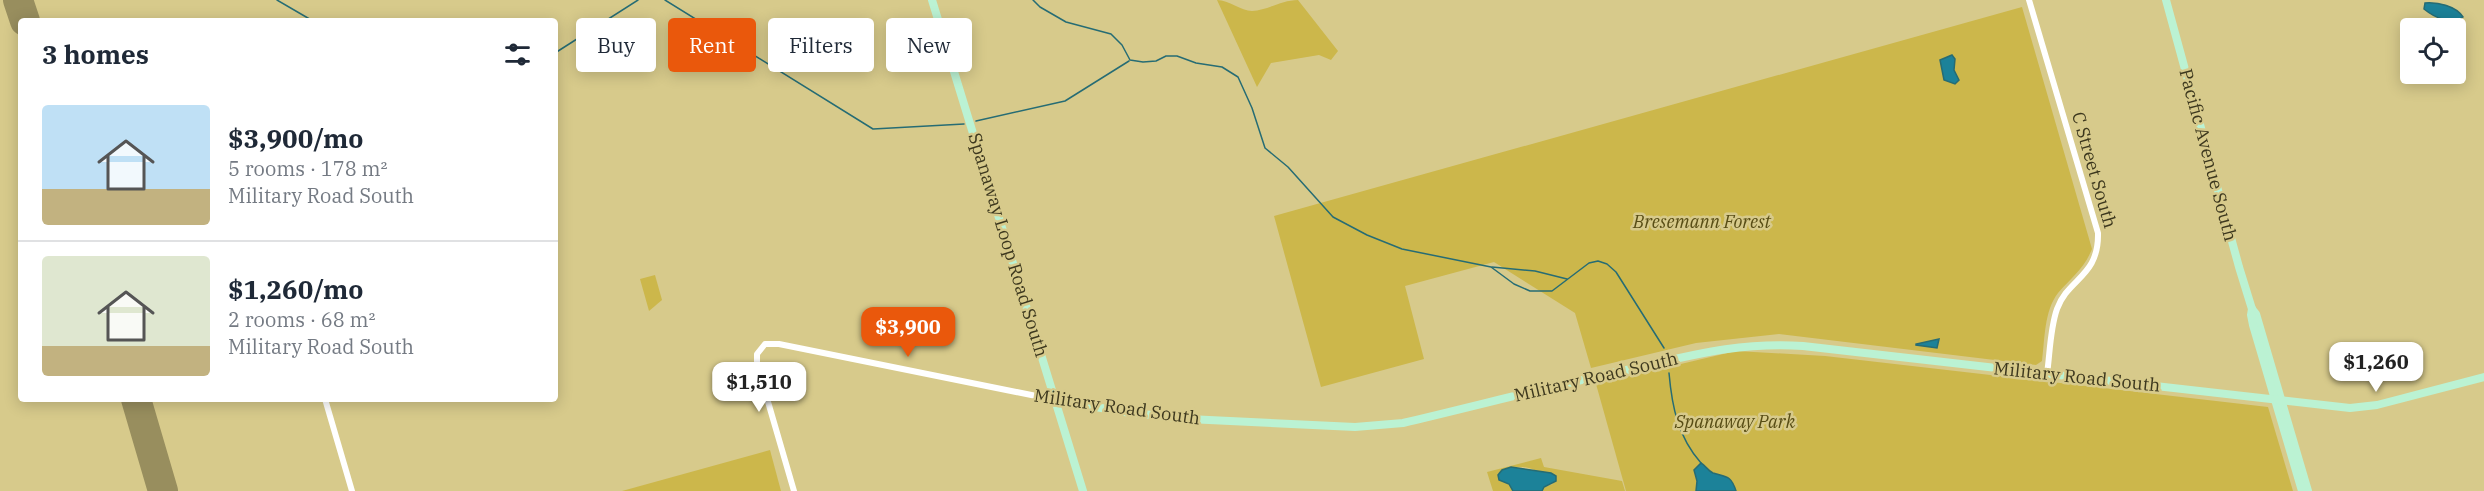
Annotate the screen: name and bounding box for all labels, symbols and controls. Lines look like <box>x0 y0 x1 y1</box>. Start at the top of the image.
chip: Buy <box>576 18 656 72</box>
chip: Rent <box>668 18 756 72</box>
chip: Filters <box>768 18 874 72</box>
chip: New <box>886 18 972 72</box>
map controls <box>2400 18 2466 84</box>
button: locate <box>2400 18 2466 84</box>
text: 3 homes <box>42 37 149 71</box>
icon: filters <box>501 38 534 71</box>
street label: Pacific Avenue South <box>2174 66 2243 244</box>
street label: C Street South <box>2067 109 2122 231</box>
text: $3,900/mo <box>228 121 363 155</box>
icon: home <box>90 129 162 201</box>
street label: Spanaway Loop Road South <box>963 130 1054 360</box>
text: 5 rooms · 178 m² <box>228 155 387 182</box>
text: Military Road South <box>228 182 414 209</box>
park label: Bresemann Forest <box>1632 210 1772 233</box>
text: $1,260/mo <box>228 272 363 306</box>
icon: home <box>90 280 162 352</box>
text: 2 rooms · 68 m² <box>228 306 375 333</box>
pin: $3,900 <box>859 307 957 358</box>
text: $3,900 <box>875 313 941 340</box>
text: Military Road South <box>228 333 414 360</box>
pin: $1,260 <box>2327 342 2425 393</box>
street label: Military Road South <box>1512 346 1680 407</box>
text: $1,260 <box>2343 348 2409 375</box>
street label: Military Road South <box>1993 356 2162 397</box>
pin: $1,510 <box>710 362 808 413</box>
text: $1,510 <box>726 368 792 395</box>
street label: Military Road South <box>1033 383 1202 430</box>
park label: Spanaway Park <box>1674 410 1796 433</box>

